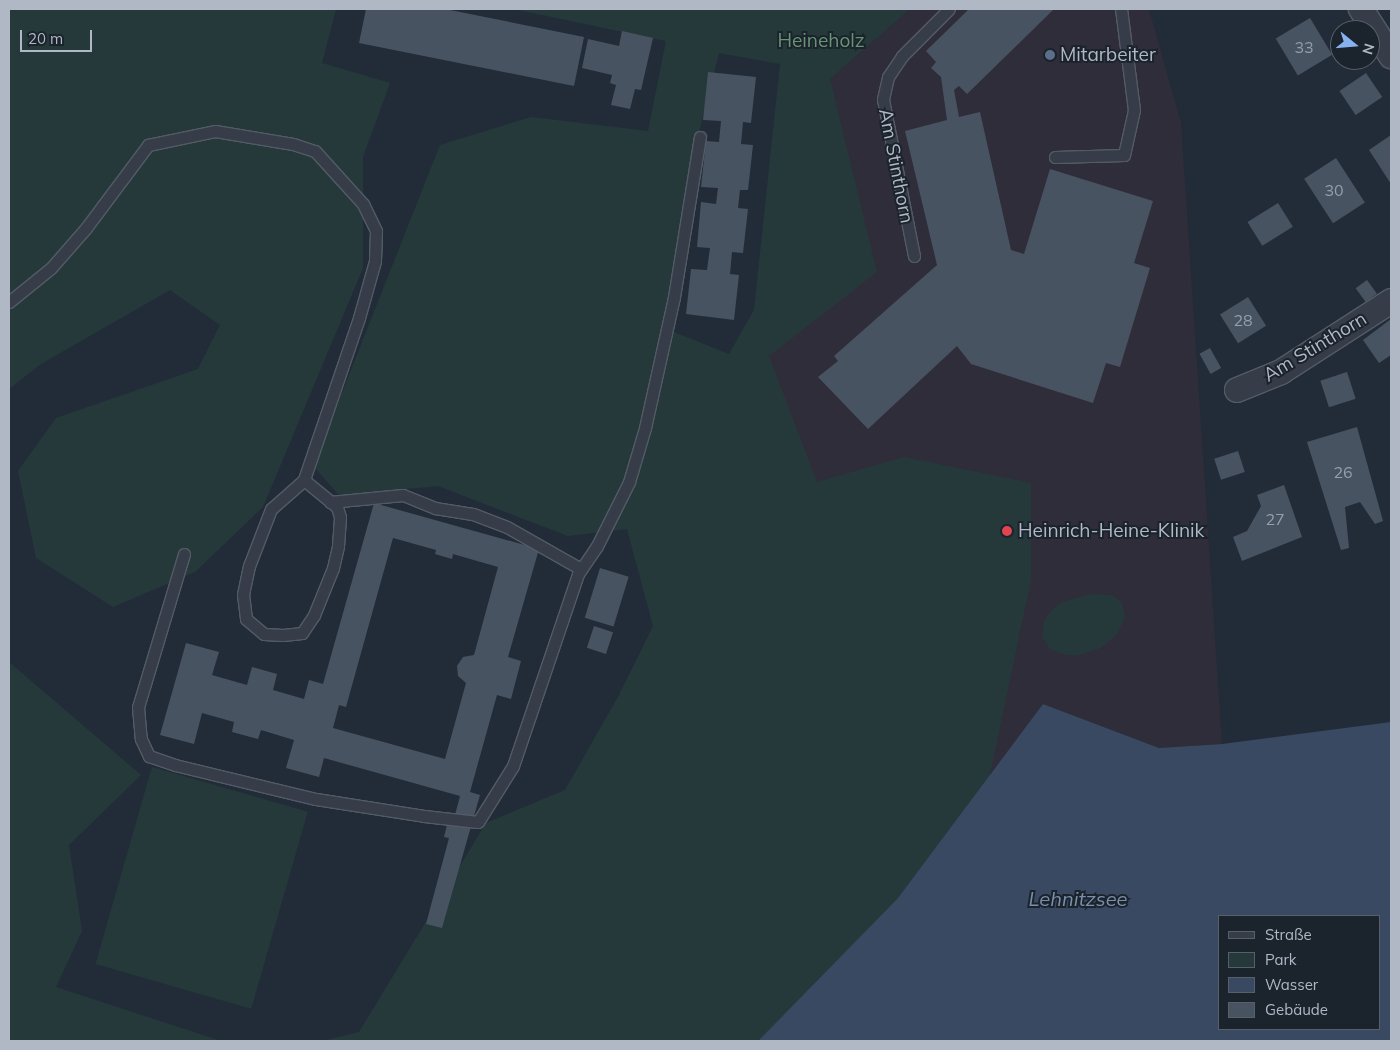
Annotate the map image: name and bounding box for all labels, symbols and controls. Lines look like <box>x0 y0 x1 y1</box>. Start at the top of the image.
scale bar <box>22 20 95 52</box>
north arrow <box>1330 20 1380 70</box>
text: 20 m <box>28 29 63 48</box>
park label: Heineholz <box>777 30 865 52</box>
house number: 33 <box>1294 37 1314 57</box>
text: N <box>1358 41 1379 57</box>
place label: Mitarbeiter <box>1060 44 1156 66</box>
marker: Mitarbeiter <box>1044 49 1056 61</box>
street label: Am Stinthorn <box>874 107 918 225</box>
house number: 30 <box>1324 180 1344 200</box>
street label: Am Stinthorn <box>1259 307 1371 387</box>
house number: 28 <box>1233 310 1253 330</box>
house number: 26 <box>1333 462 1353 482</box>
house number: 27 <box>1265 509 1285 529</box>
place label: Heinrich-Heine-Klinik <box>1018 520 1204 542</box>
marker: Heinrich-Heine-Klinik <box>1000 524 1014 538</box>
water label: Lehnitzsee <box>1029 886 1127 910</box>
legend <box>1218 915 1380 1030</box>
text: Straße <box>1265 925 1312 944</box>
text: Park <box>1265 950 1297 969</box>
text: Wasser <box>1265 975 1318 994</box>
text: Gebäude <box>1265 1000 1328 1019</box>

